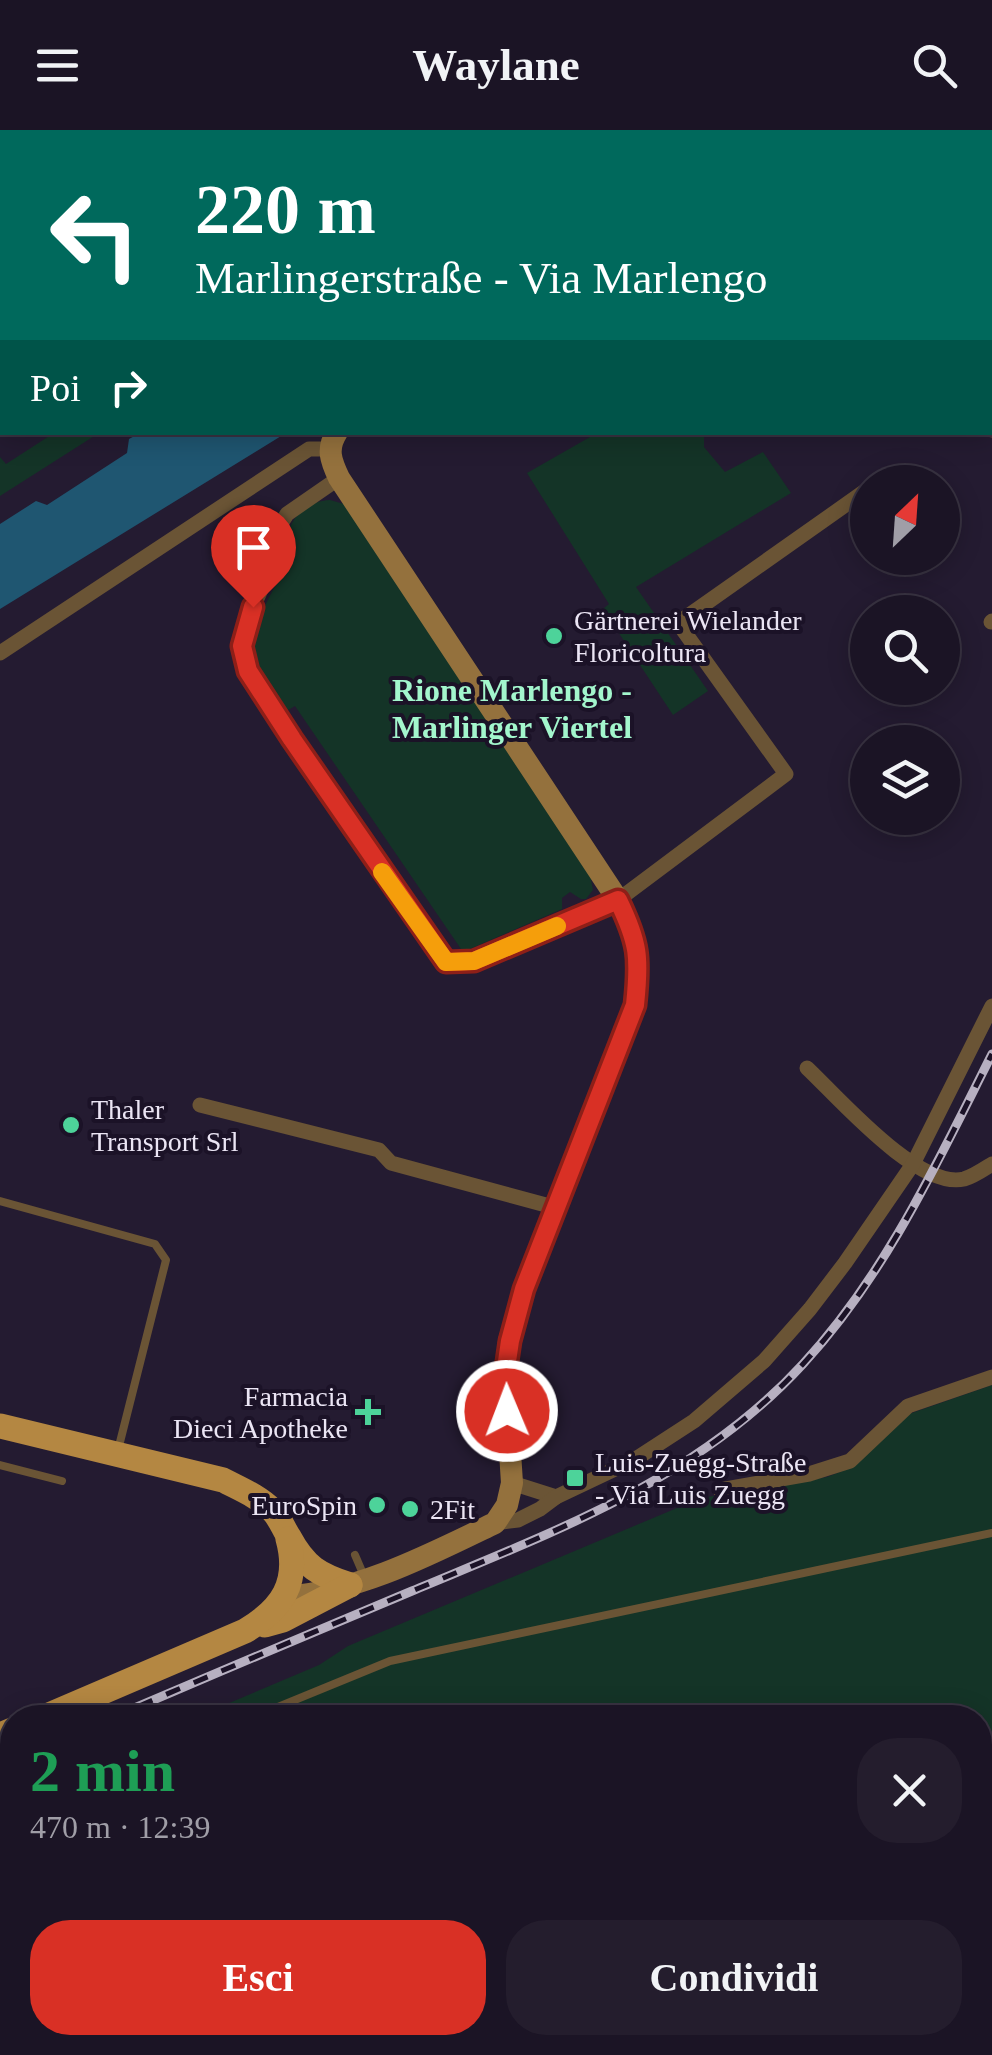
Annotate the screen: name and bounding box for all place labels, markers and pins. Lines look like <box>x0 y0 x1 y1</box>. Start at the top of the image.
pin <box>211 505 296 608</box>
place label: Gärtnerei Wielander Floricoltura <box>574 605 802 668</box>
marker: Gärtnerei Wielander Floricoltura <box>543 625 565 647</box>
place label: Thaler Transport Srl <box>91 1094 239 1157</box>
marker: Thaler Transport Srl <box>60 1114 82 1136</box>
place label: Farmacia Dieci Apotheke <box>173 1381 349 1444</box>
marker: Farmacia Dieci Apotheke <box>357 1401 379 1423</box>
place label: Luis-Zuegg-Straße - Via Luis Zuegg <box>595 1447 807 1510</box>
marker: Luis-Zuegg-Straße - Via Luis Zuegg <box>564 1467 586 1489</box>
place label: EuroSpin <box>251 1490 357 1521</box>
marker: EuroSpin <box>366 1494 388 1516</box>
place label: 2Fit <box>430 1494 475 1525</box>
marker: 2Fit <box>399 1498 421 1520</box>

